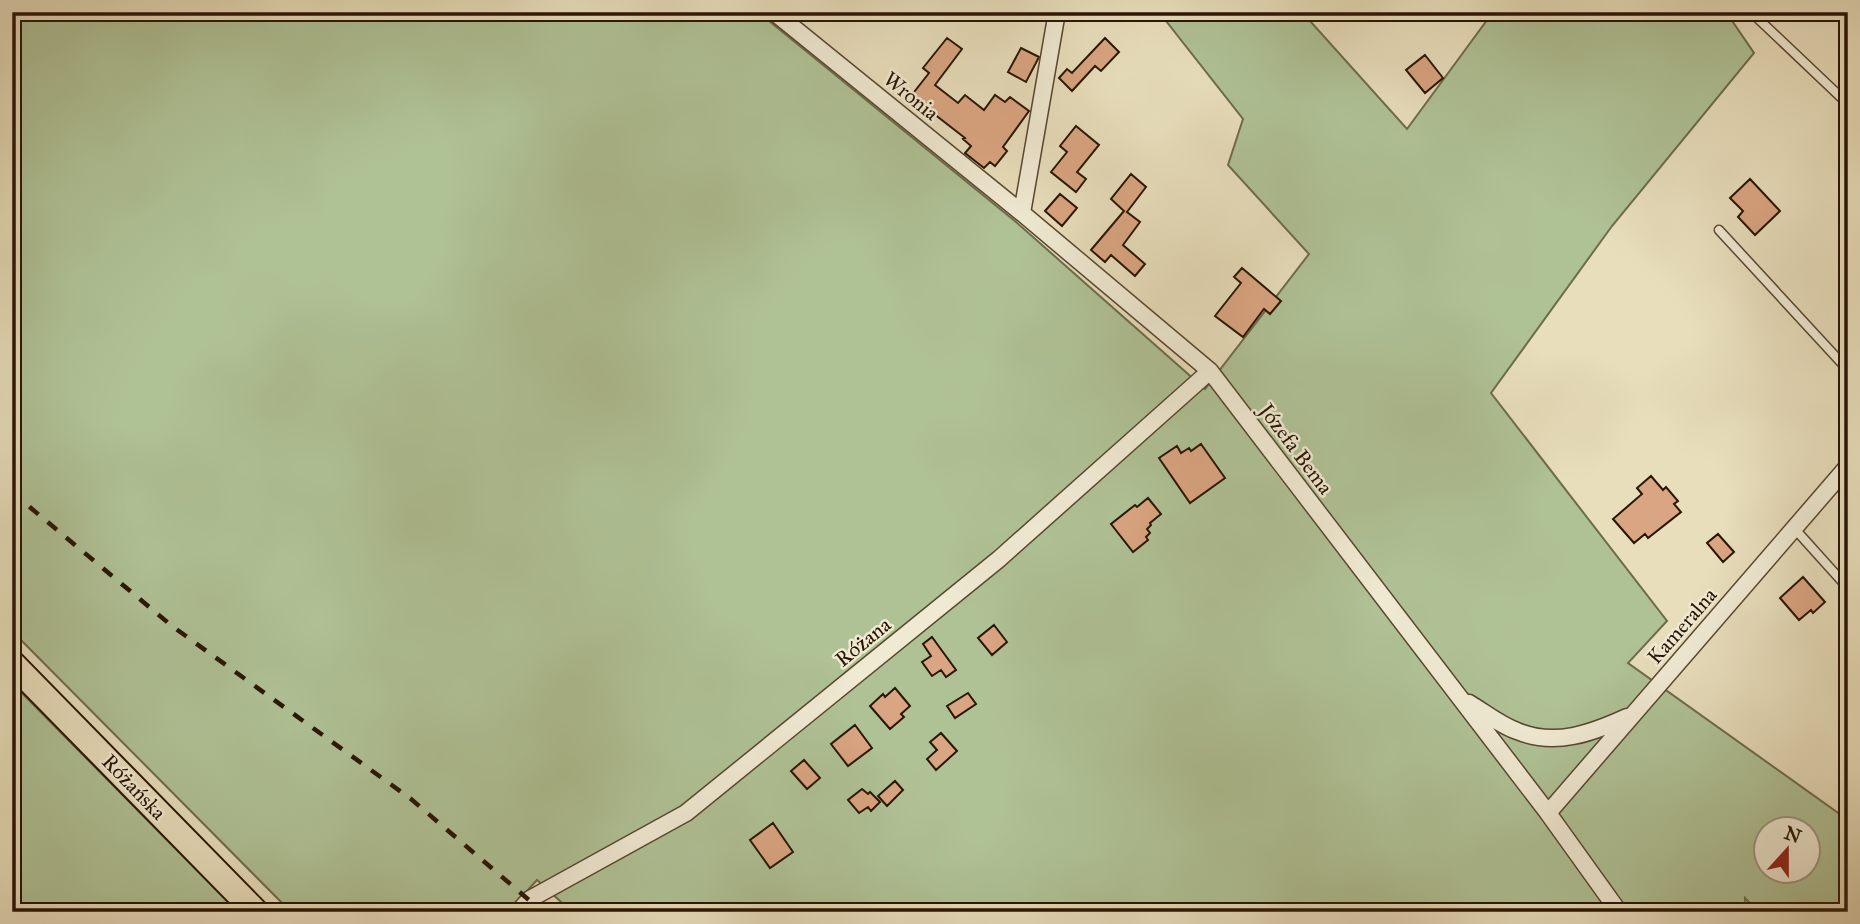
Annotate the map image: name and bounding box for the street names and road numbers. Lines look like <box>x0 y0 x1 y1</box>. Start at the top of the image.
street label: Wronia <box>878 66 944 126</box>
street label: Józefa Bema <box>1252 397 1339 500</box>
street label: Kameralna <box>1642 582 1722 670</box>
street label: Różana <box>830 612 896 672</box>
street label: Różańska <box>96 749 172 825</box>

